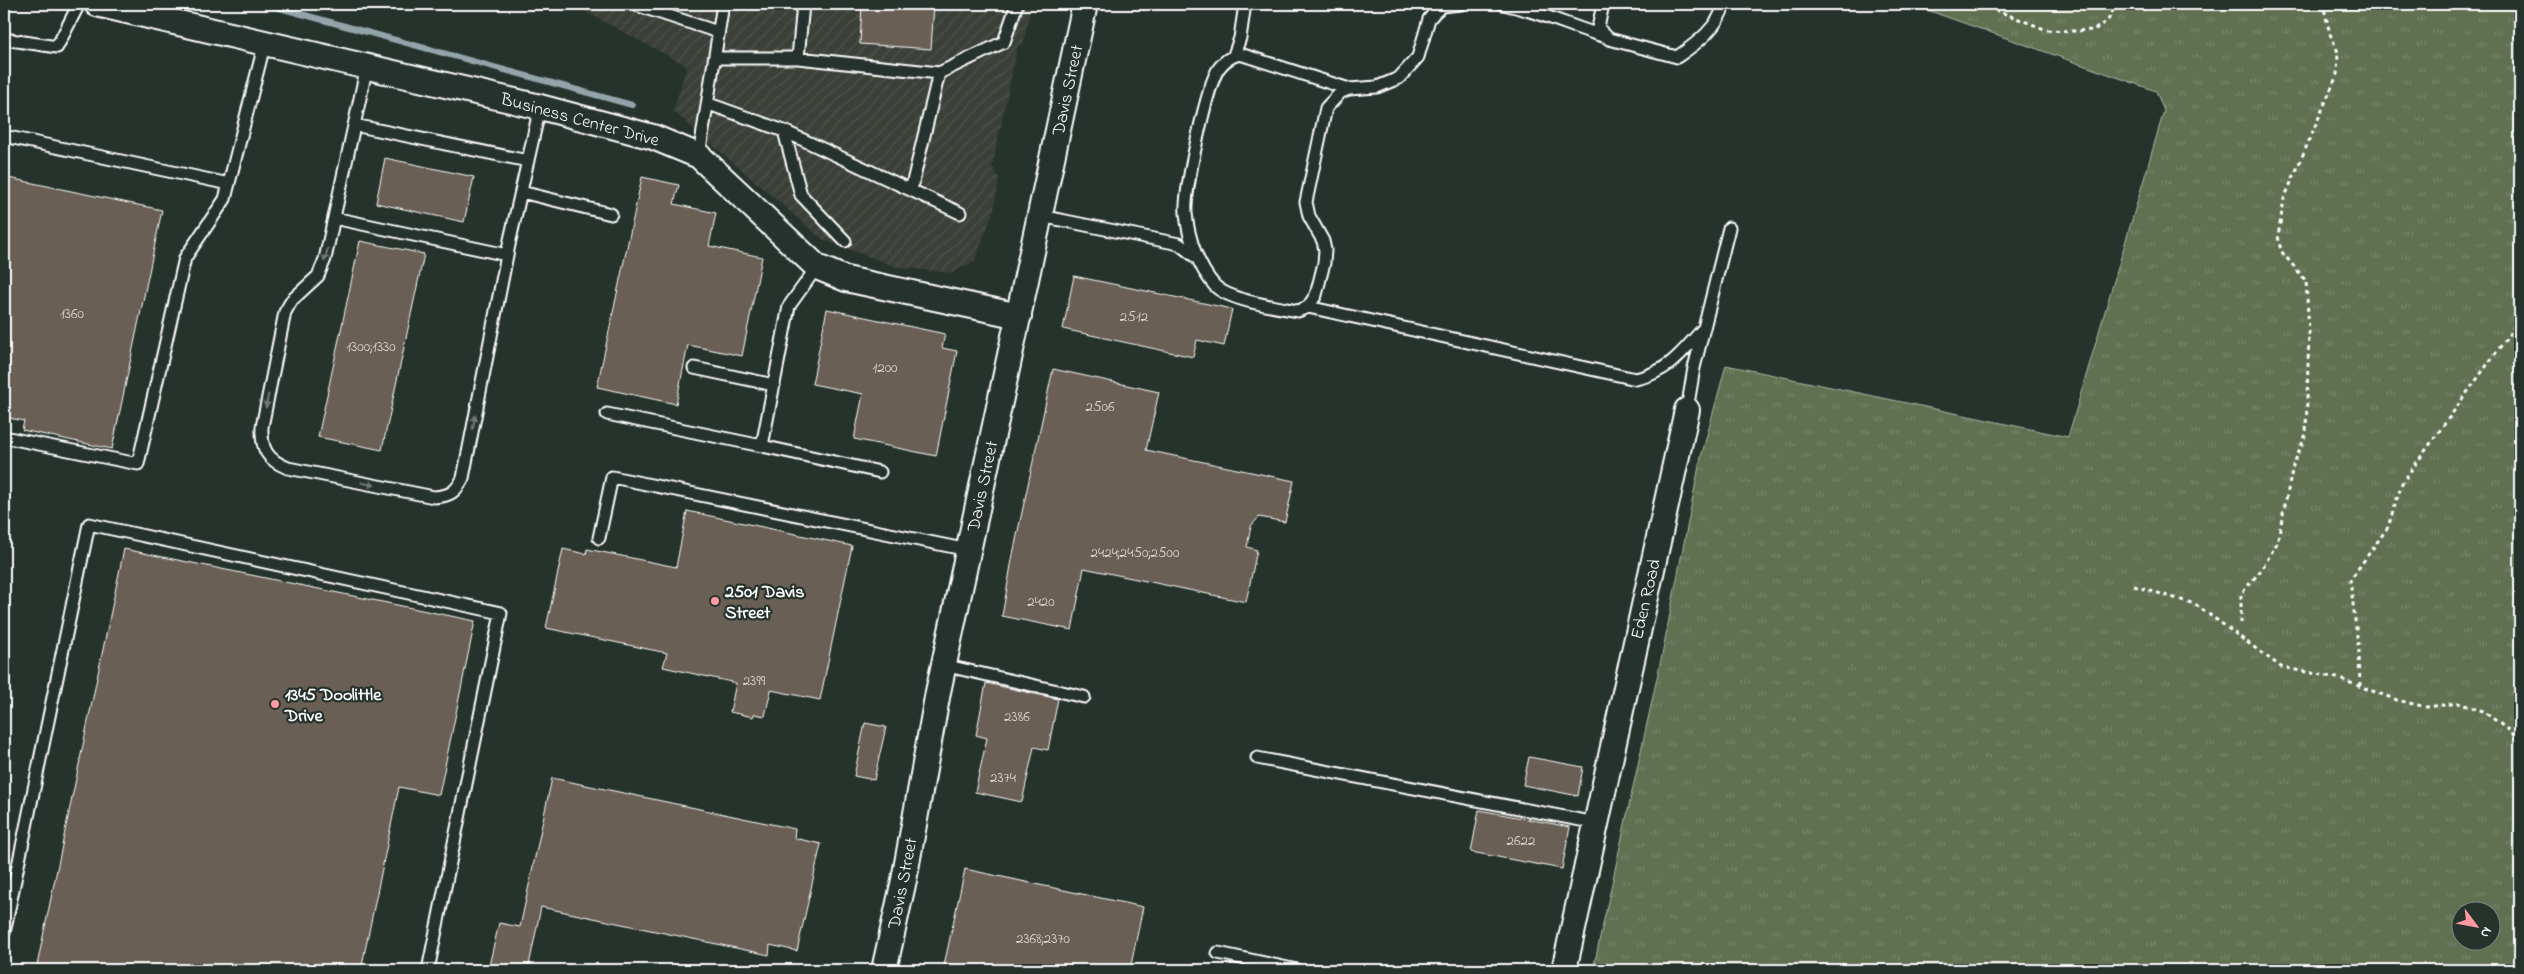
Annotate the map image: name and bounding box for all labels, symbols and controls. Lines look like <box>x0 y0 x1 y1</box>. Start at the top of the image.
street label: Davis Street <box>1046 43 1091 139</box>
street label: Business Center Drive <box>496 87 663 155</box>
one-way arrow <box>322 247 330 263</box>
house number: 1360 <box>60 303 85 325</box>
house number: 2512 <box>1120 306 1149 328</box>
house number: 1300;1330 <box>346 336 396 358</box>
house number: 1200 <box>872 357 898 379</box>
one-way arrow <box>263 393 271 409</box>
house number: 2506 <box>1085 396 1115 418</box>
one-way arrow <box>470 414 478 430</box>
street label: Davis Street <box>961 439 1006 535</box>
one-way arrow <box>361 480 376 488</box>
house number: 2424;2450;2500 <box>1091 542 1180 564</box>
street label: Eden Road <box>1625 557 1669 642</box>
place label: 2501 Davis Street <box>724 580 805 627</box>
house number: 2420 <box>1027 591 1055 613</box>
marker: 2501 Davis Street <box>709 595 721 607</box>
house number: 2399 <box>743 670 766 692</box>
place label: 1345 Doolittle Drive <box>284 683 382 730</box>
marker: 1345 Doolittle Drive <box>269 698 281 710</box>
house number: 2386 <box>1004 706 1030 728</box>
house number: 2374 <box>990 767 1016 789</box>
house number: 2622 <box>1507 830 1536 852</box>
street label: Davis Street <box>882 836 926 932</box>
north arrow <box>2452 902 2502 952</box>
text: N <box>2474 923 2497 942</box>
house number: 2368;2370 <box>1016 928 1071 950</box>

